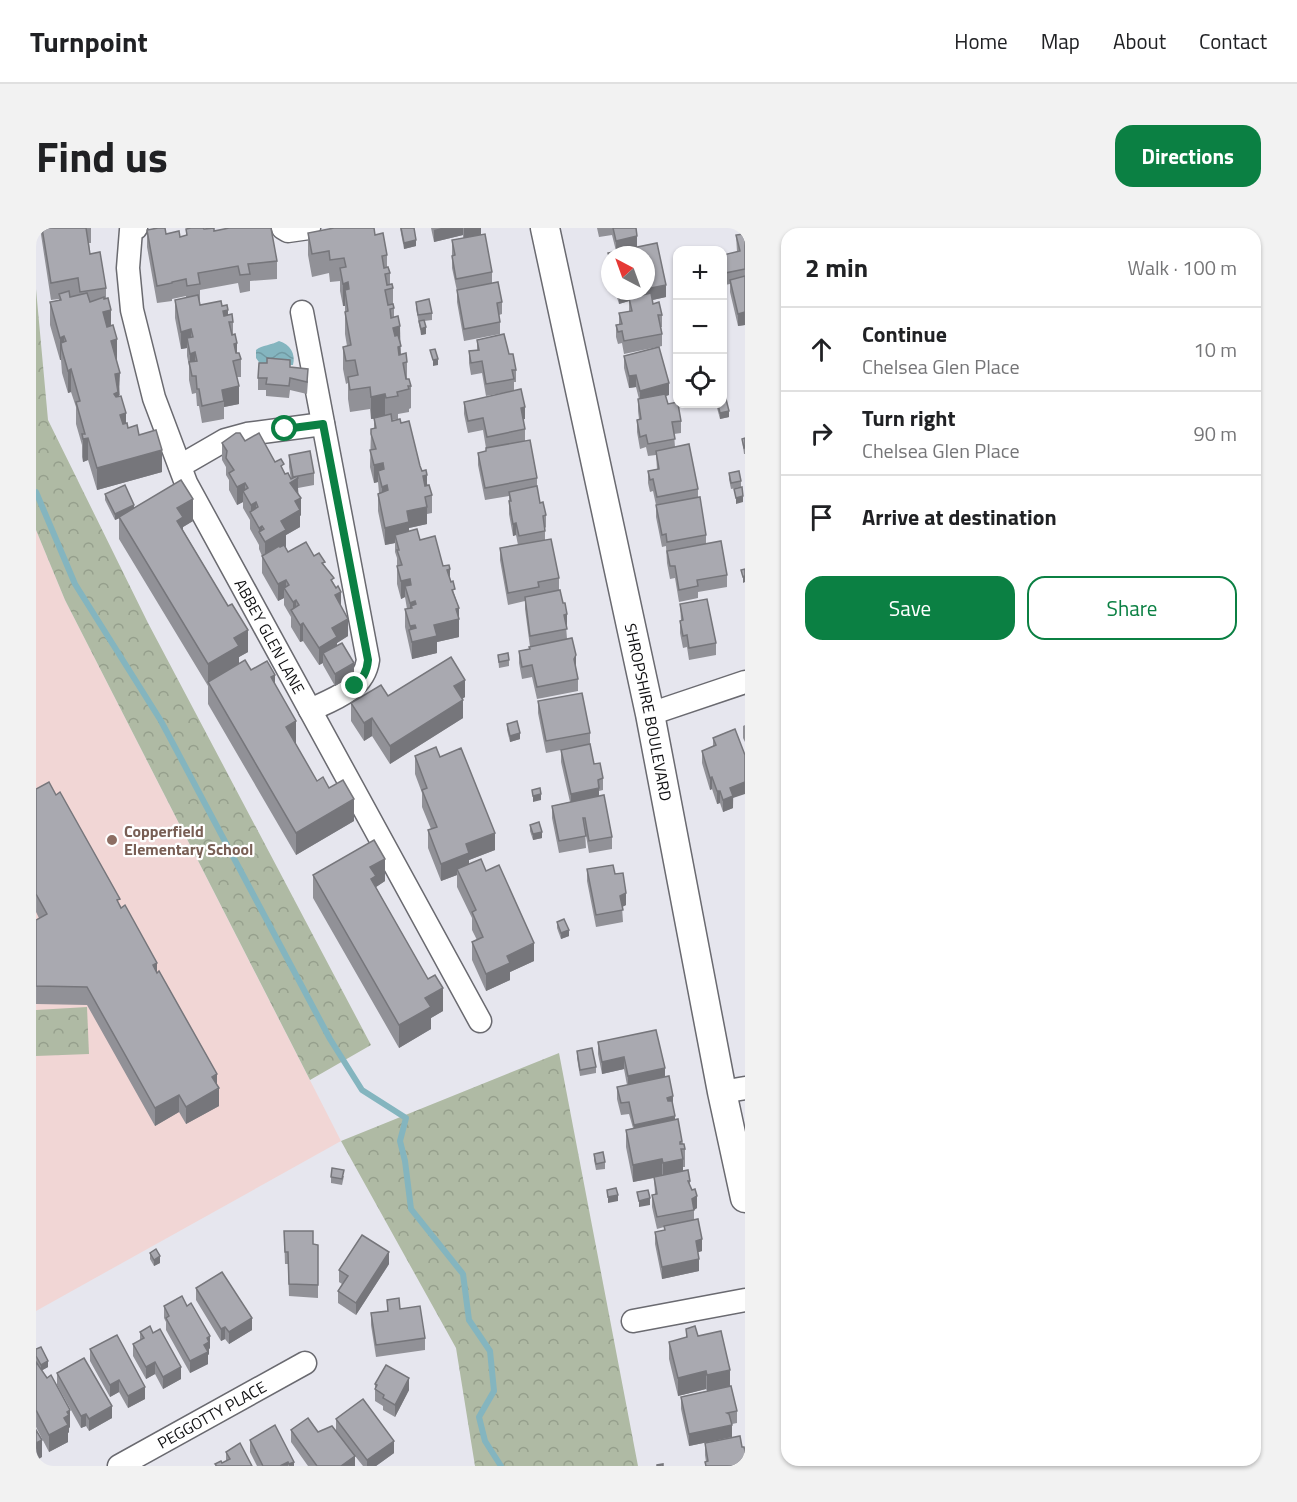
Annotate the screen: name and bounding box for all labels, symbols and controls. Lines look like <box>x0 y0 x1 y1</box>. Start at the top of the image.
text: Turnpoint <box>30 20 148 63</box>
text: Home <box>954 25 1008 57</box>
text: Map <box>1041 25 1080 57</box>
text: About <box>1113 25 1166 57</box>
text: Contact <box>1199 25 1267 57</box>
text: Find us <box>36 124 168 188</box>
button: Directions <box>1115 125 1261 187</box>
north arrow <box>601 246 655 300</box>
map controls <box>673 246 727 408</box>
button: + <box>673 246 727 300</box>
text: 2 min <box>805 248 868 287</box>
text: Walk · 100 m <box>1128 252 1237 283</box>
button: − <box>673 300 727 354</box>
text: Continue <box>862 317 947 351</box>
icon: ahead <box>805 333 838 366</box>
text: 10 m <box>1193 334 1237 365</box>
text: Chelsea Glen Place <box>862 351 1020 382</box>
button: locate <box>673 354 727 408</box>
text: Turn right <box>862 401 956 435</box>
route start <box>271 415 297 441</box>
icon: right <box>805 417 838 450</box>
text: 90 m <box>1193 418 1237 449</box>
text: Chelsea Glen Place <box>862 435 1020 466</box>
text: Arrive at destination <box>862 500 1057 534</box>
icon: arrive <box>805 501 838 534</box>
street label: ABBEY GLEN LANE <box>229 574 311 698</box>
button: Save <box>805 576 1015 640</box>
button: Share <box>1027 576 1237 640</box>
street label: SHROPSHIRE BOULEVARD <box>619 621 678 803</box>
route end <box>341 672 367 698</box>
place label: Copperfield Elementary School <box>124 819 253 861</box>
marker: Copperfield Elementary School <box>105 833 119 847</box>
street label: PEGGOTTY PLACE <box>153 1375 271 1455</box>

